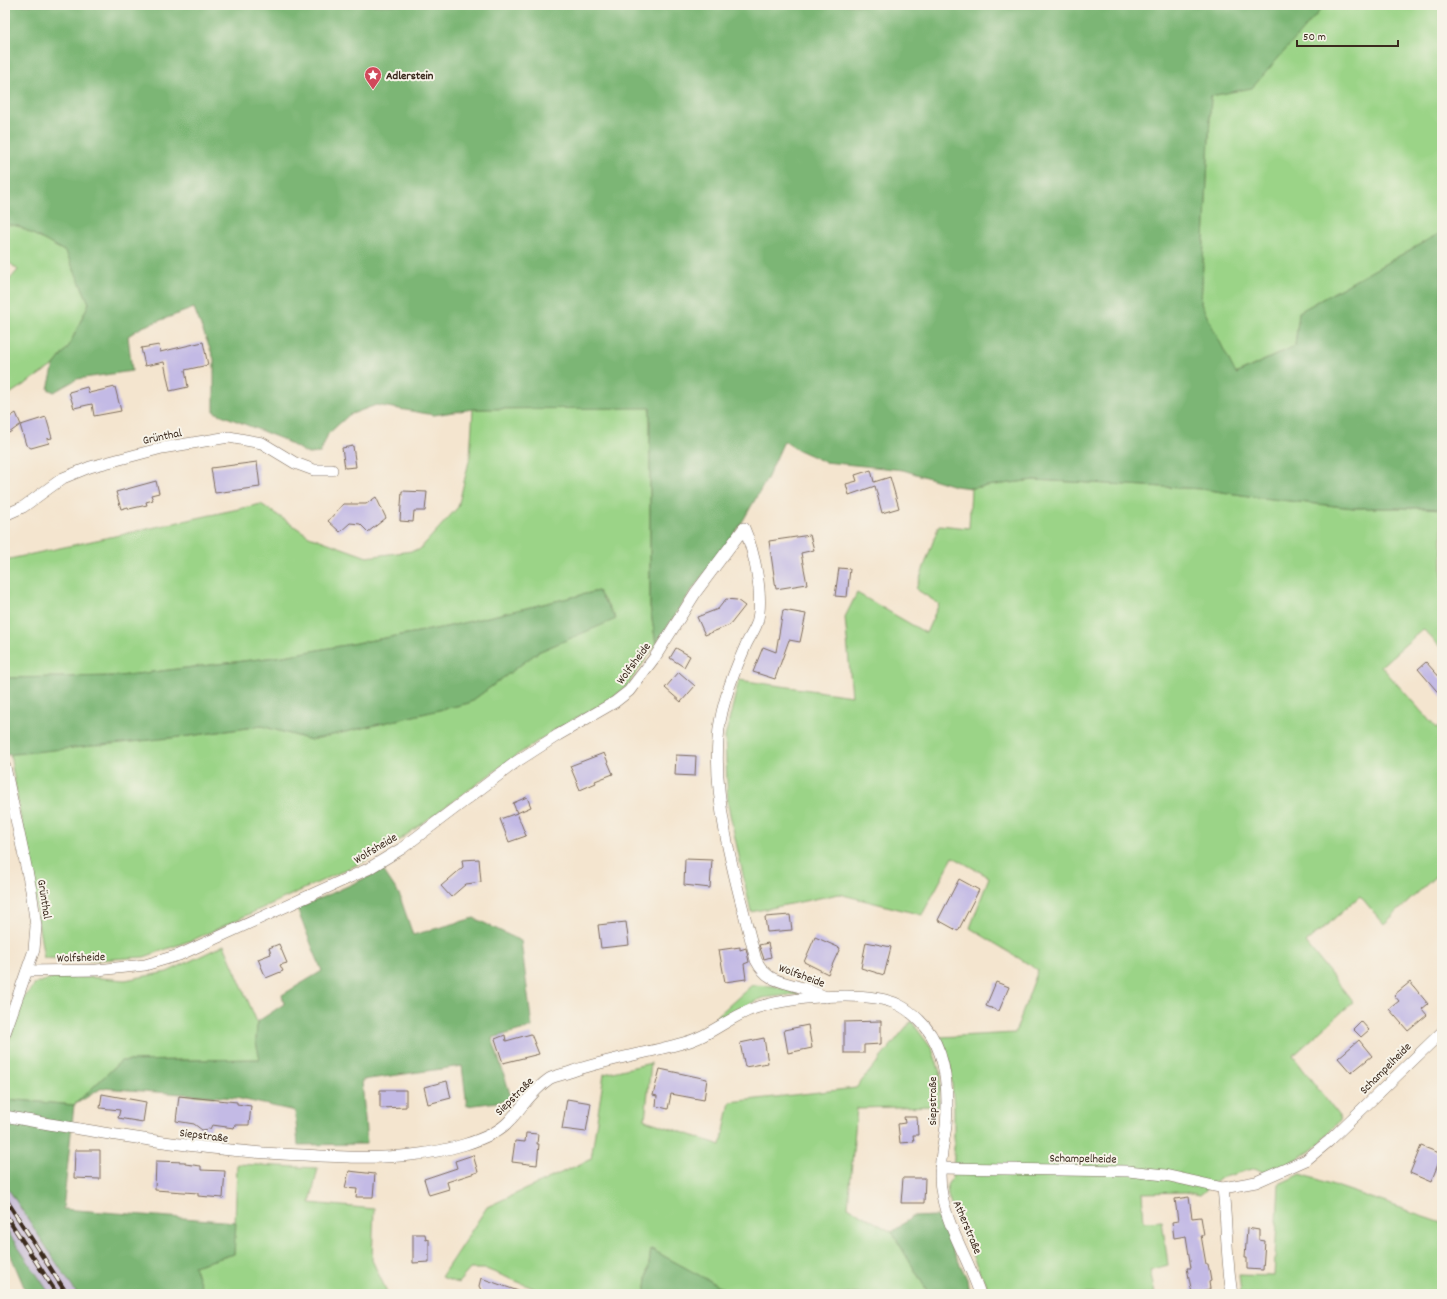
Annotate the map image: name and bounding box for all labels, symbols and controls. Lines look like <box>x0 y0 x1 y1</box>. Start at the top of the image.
scale bar <box>1297 22 1398 48</box>
text: 50 m <box>1303 29 1326 46</box>
place icon: Adlerstein <box>363 65 383 90</box>
place label: Adlerstein <box>386 68 434 85</box>
street label: Grünthal <box>141 425 184 450</box>
street label: Wolfsheide <box>613 640 656 688</box>
street label: Wolfsheide <box>351 830 401 869</box>
street label: Grünthal <box>32 878 55 920</box>
street label: Wolfsheide <box>57 949 105 968</box>
street label: Wolfsheide <box>776 960 827 993</box>
street label: Schampelheide <box>1356 1039 1416 1099</box>
street label: Siepstraße <box>492 1074 538 1120</box>
street label: Siepstraße <box>925 1077 942 1125</box>
street label: Siepstraße <box>179 1125 229 1148</box>
street label: Schampelheide <box>1049 1150 1117 1169</box>
street label: Atherstraße <box>948 1198 986 1257</box>

